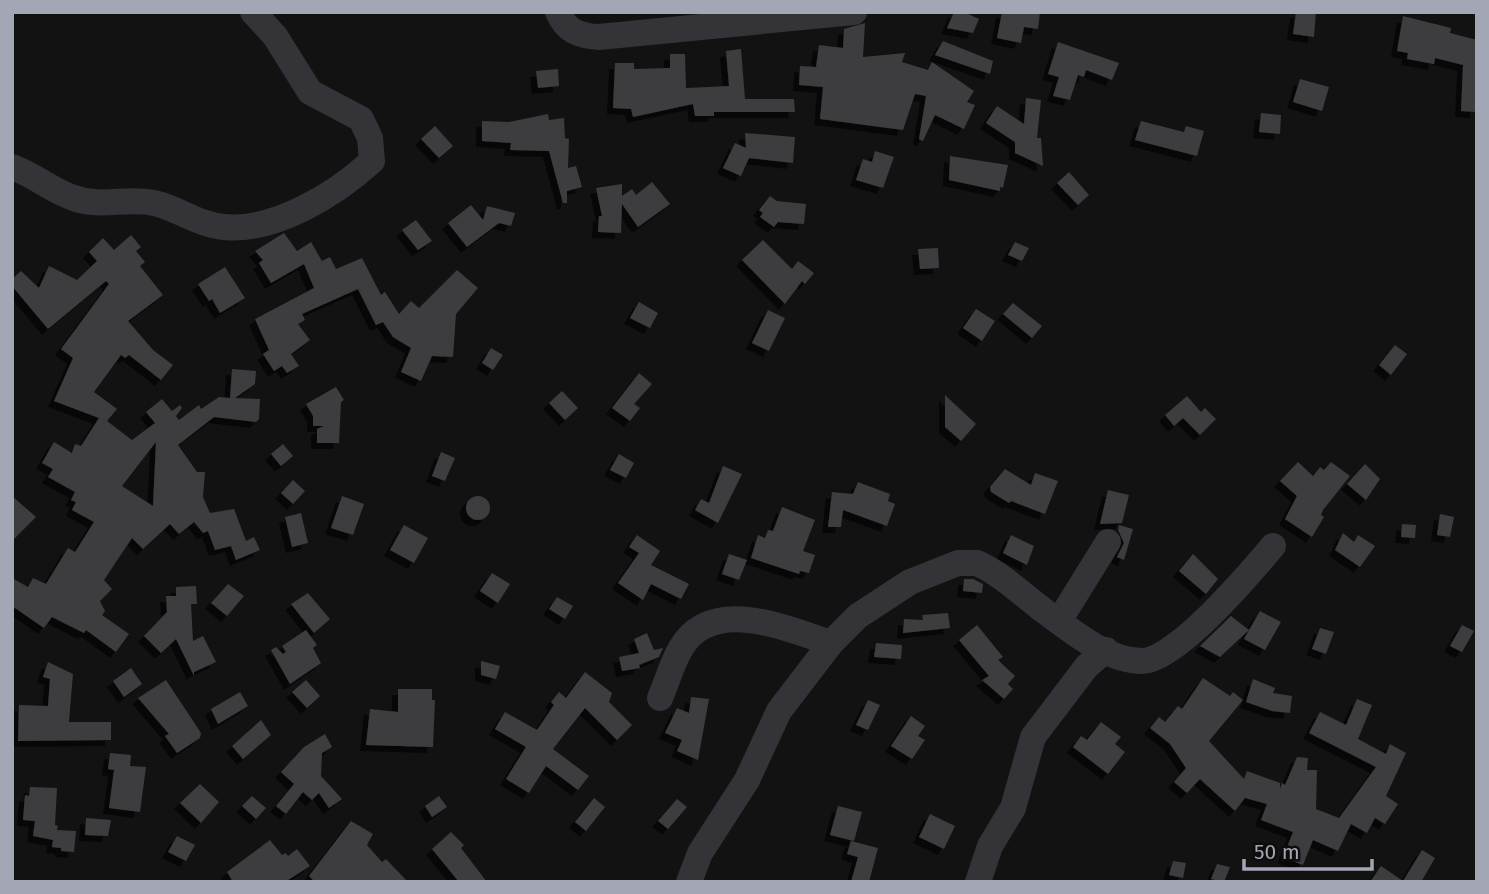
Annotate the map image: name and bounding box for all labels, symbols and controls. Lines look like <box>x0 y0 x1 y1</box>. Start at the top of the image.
scale bar <box>1244 828 1372 872</box>
text: 50 m <box>1254 839 1300 865</box>

